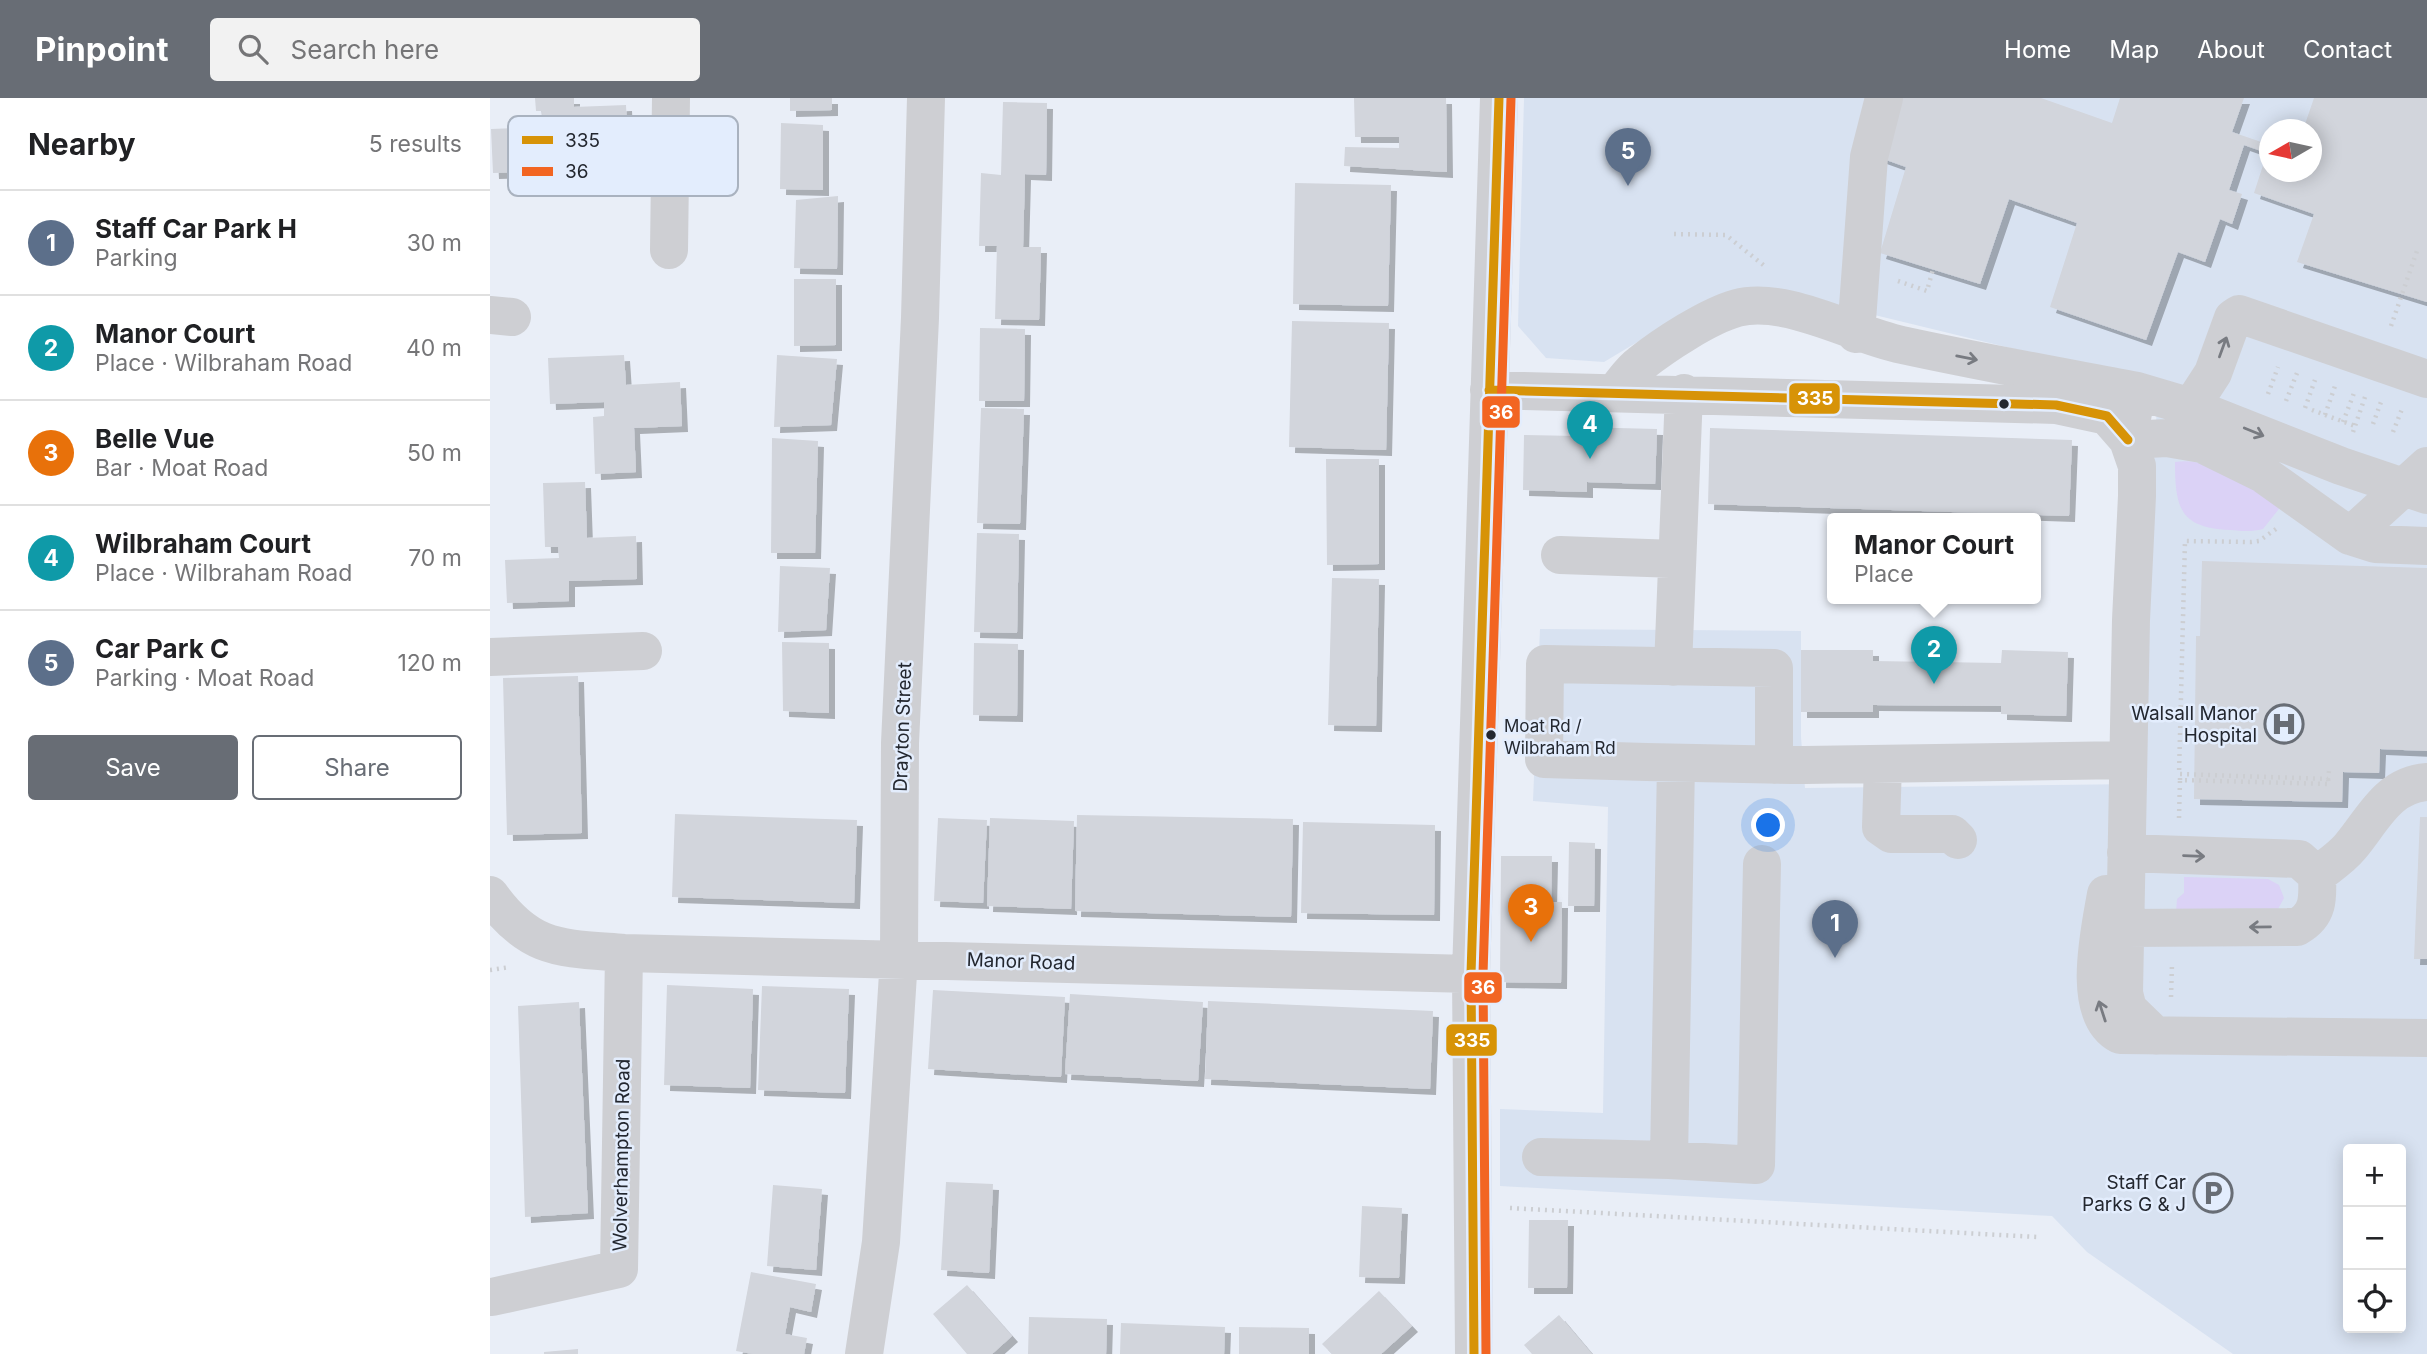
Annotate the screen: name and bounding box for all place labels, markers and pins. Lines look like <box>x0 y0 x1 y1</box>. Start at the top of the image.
pin: 5 <box>1605 128 1651 186</box>
unlabelled marker <box>1997 397 2011 411</box>
pin: 4 <box>1567 401 1613 459</box>
pin: 2 <box>1911 626 1957 684</box>
place label: Walsall Manor Hospital <box>2131 702 2257 747</box>
hospital icon: Walsall Manor Hospital <box>2263 703 2305 745</box>
place label: Moat Rd / Wilbraham Rd <box>1504 716 1616 758</box>
marker: Moat Rd / Wilbraham Rd <box>1484 728 1498 742</box>
pin: 3 <box>1508 884 1554 942</box>
pin: 1 <box>1812 900 1858 958</box>
place label: Staff Car Parks G & J <box>2082 1171 2186 1216</box>
parking icon: Staff Car Parks G & J <box>2192 1172 2234 1214</box>

